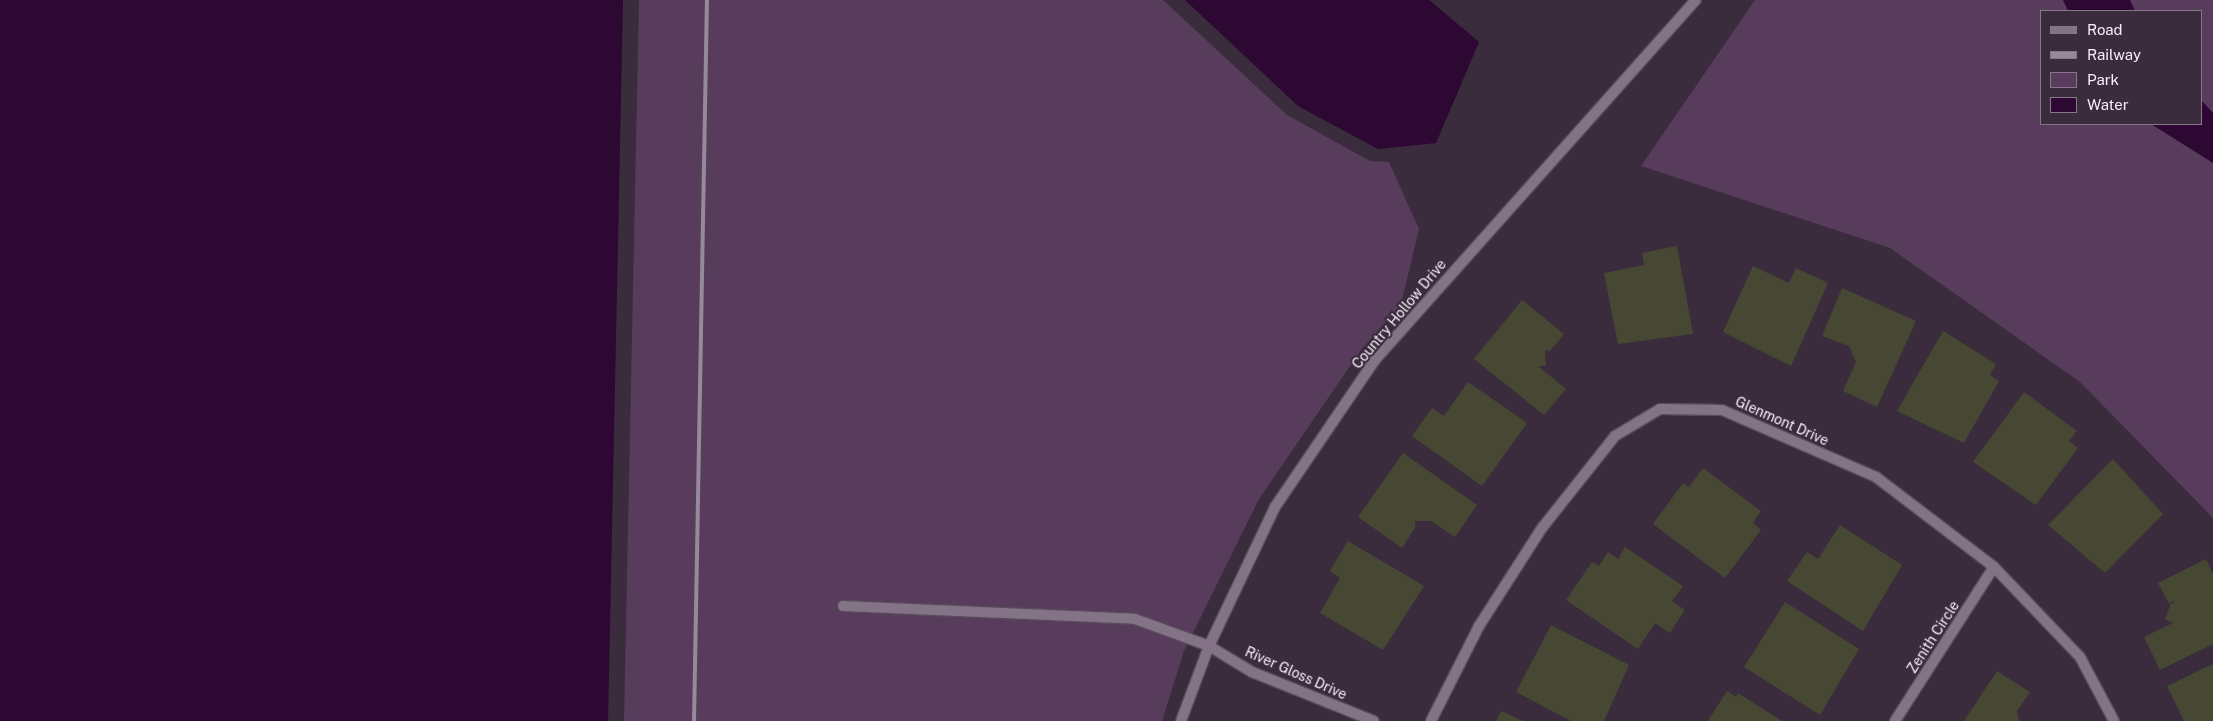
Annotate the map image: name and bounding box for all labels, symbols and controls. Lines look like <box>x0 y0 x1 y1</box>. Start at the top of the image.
legend <box>2040 10 2203 125</box>
text: Road <box>2087 21 2123 38</box>
text: Railway <box>2087 46 2141 63</box>
text: Park <box>2087 71 2119 88</box>
text: Water <box>2087 96 2129 113</box>
street label: Country Hollow Drive <box>1348 256 1450 372</box>
street label: Glenmont Drive <box>1733 393 1831 449</box>
street label: Zenith Circle <box>1903 598 1963 676</box>
street label: River Gloss Drive <box>1243 643 1349 703</box>

